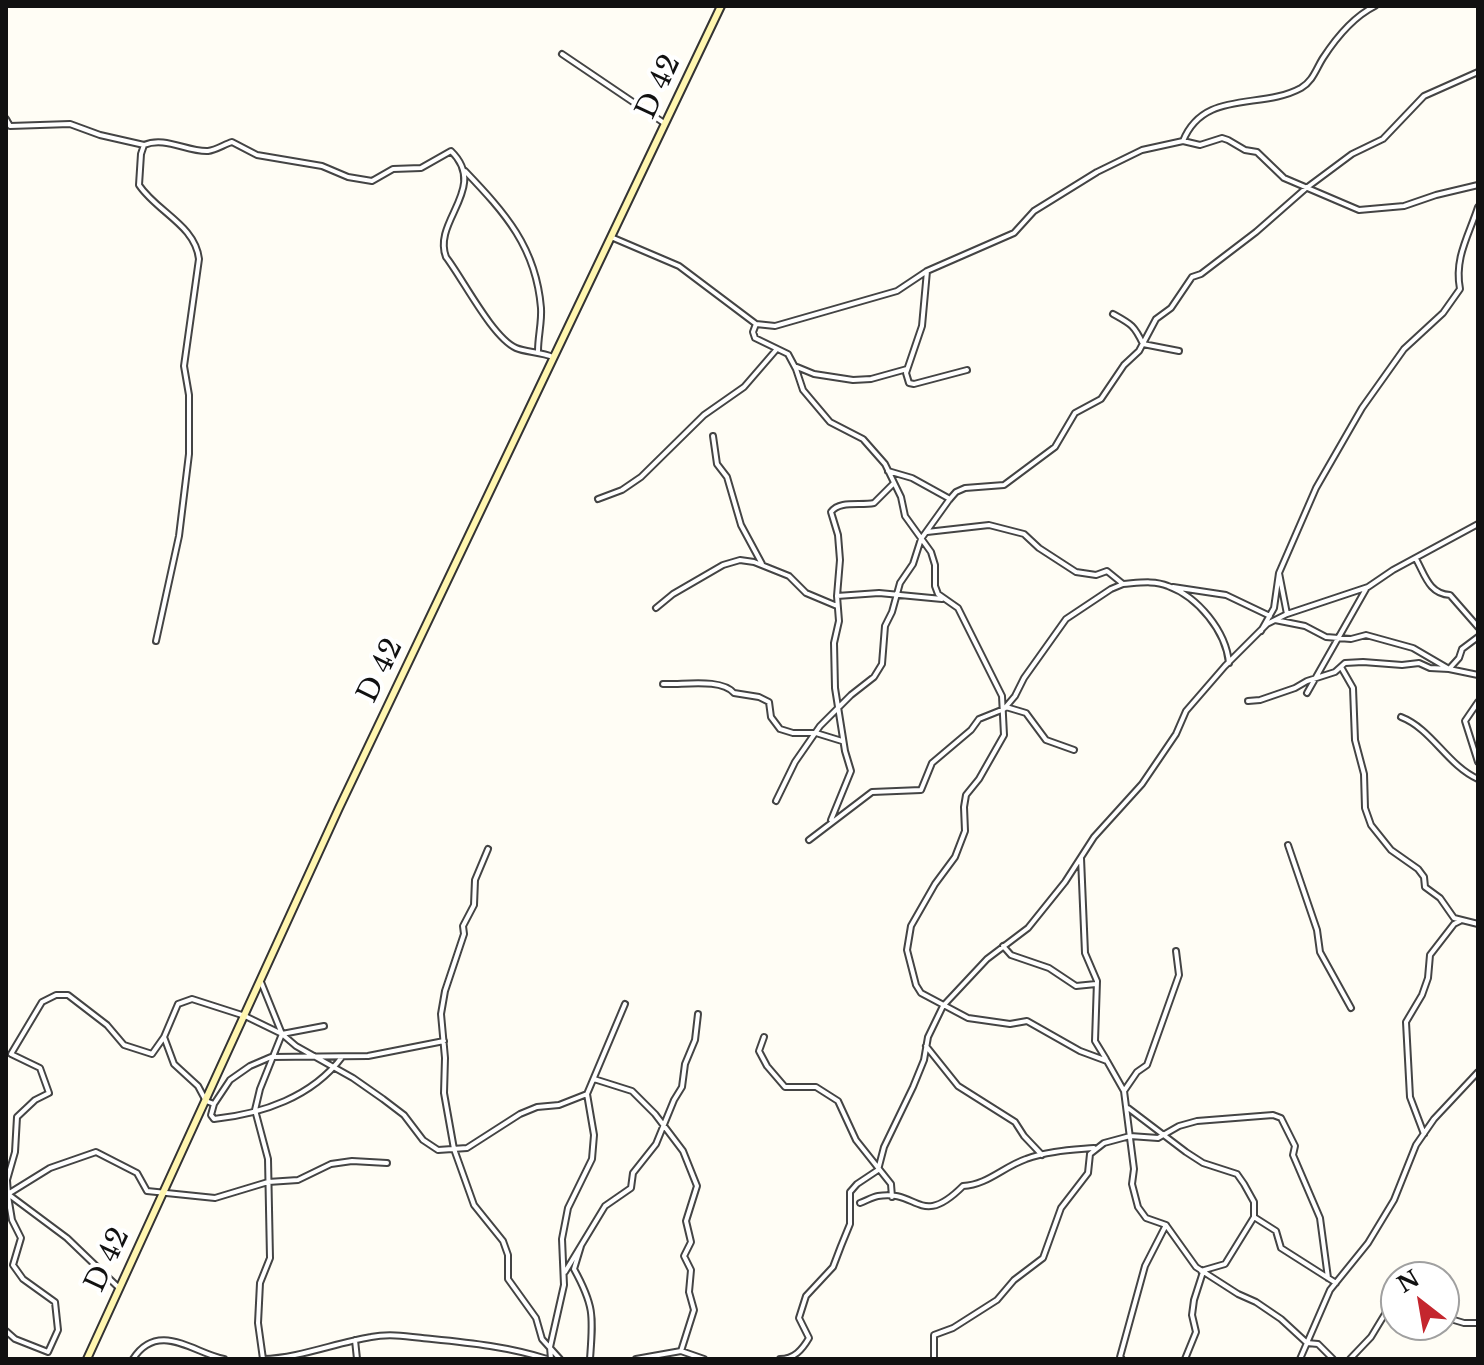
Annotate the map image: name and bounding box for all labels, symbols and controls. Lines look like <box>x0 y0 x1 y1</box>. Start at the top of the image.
street label: D 42 <box>630 50 688 124</box>
street label: D 42 <box>351 634 411 708</box>
street label: D 42 <box>79 1223 137 1297</box>
north arrow <box>1380 1261 1460 1341</box>
text: N <box>1393 1265 1424 1299</box>

